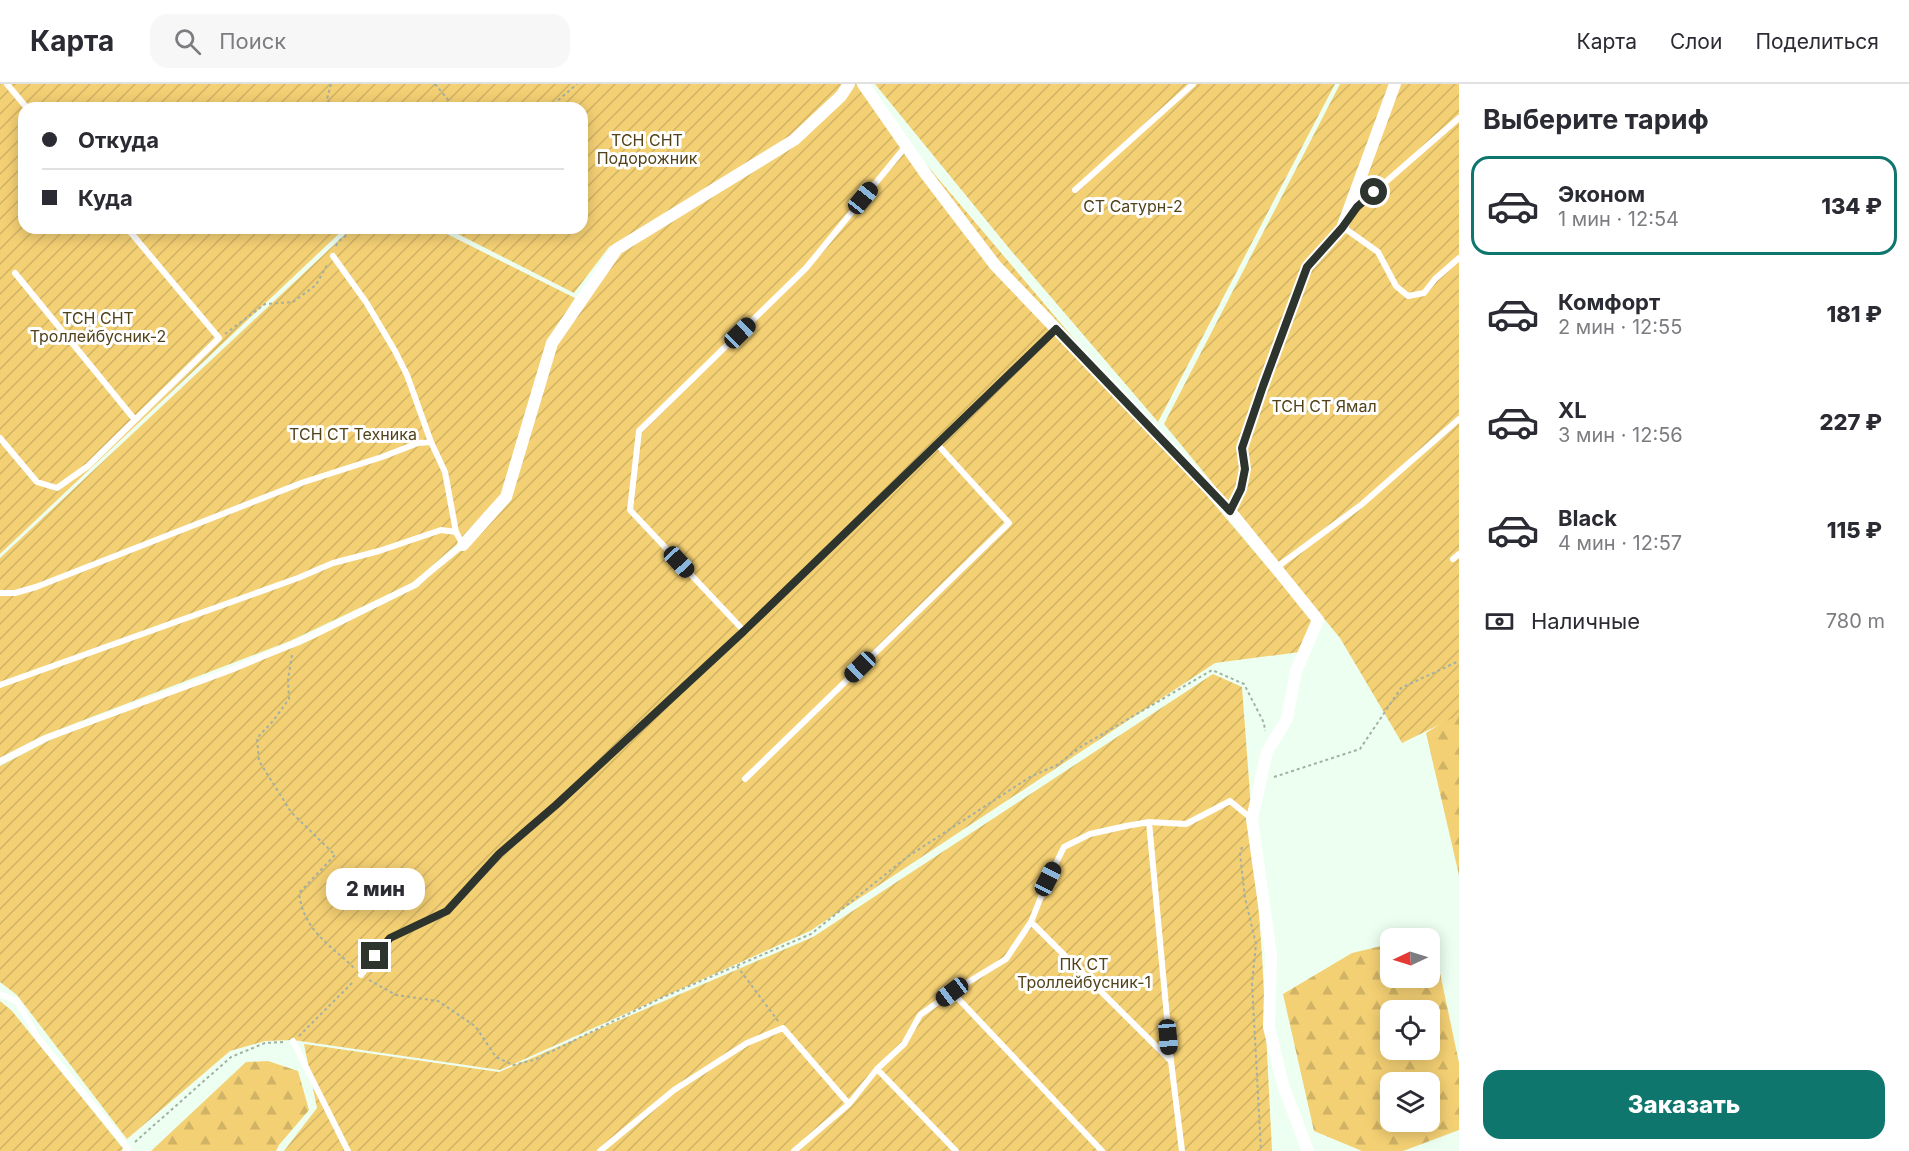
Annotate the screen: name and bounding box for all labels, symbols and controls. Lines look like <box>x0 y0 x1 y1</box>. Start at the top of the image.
search box <box>150 14 570 68</box>
text: Карта <box>30 24 114 58</box>
icon: search <box>171 25 204 58</box>
text: Поиск <box>219 28 286 54</box>
text: Карта <box>1577 29 1637 54</box>
text: Слои <box>1670 29 1722 54</box>
text: Поделиться <box>1755 29 1879 54</box>
text: Выберите тариф <box>1483 103 1709 136</box>
text: Откуда <box>78 127 159 153</box>
park label: ТСН СНТ Подорожник <box>597 130 698 168</box>
car <box>845 178 881 218</box>
route start <box>1360 178 1387 205</box>
icon: car <box>1486 179 1540 233</box>
text: Эконом <box>1558 181 1645 207</box>
text: Куда <box>78 185 133 211</box>
text: 134 ₽ <box>1821 193 1882 219</box>
park label: СТ Сатурн-2 <box>1083 196 1183 216</box>
text: 1 мин · 12:54 <box>1558 207 1679 231</box>
icon: car <box>1486 287 1540 341</box>
text: Комфорт <box>1558 289 1660 315</box>
text: 181 ₽ <box>1826 301 1882 327</box>
park label: ТСН СНТ Троллейбусник-2 <box>30 308 166 346</box>
car <box>721 314 759 352</box>
text: 2 мин · 12:55 <box>1558 315 1682 339</box>
icon: car <box>1486 395 1540 449</box>
park label: ТСН СТ Ямал <box>1271 396 1377 416</box>
text: XL <box>1558 397 1587 423</box>
text: 227 ₽ <box>1820 409 1882 435</box>
text: 3 мин · 12:56 <box>1558 423 1683 447</box>
park label: ТСН СТ Техника <box>289 424 417 444</box>
icon: car <box>1486 503 1540 557</box>
text: Black <box>1558 505 1617 531</box>
text: 115 ₽ <box>1827 517 1882 543</box>
text: 4 мин · 12:57 <box>1558 531 1682 555</box>
car <box>660 543 698 581</box>
icon: cash <box>1483 605 1516 638</box>
text: Наличные <box>1531 608 1640 634</box>
text: 780 m <box>1826 609 1885 633</box>
car <box>841 648 879 686</box>
car <box>1032 859 1064 899</box>
callout: 2 мин <box>326 869 424 911</box>
text: 2 мин <box>346 877 405 901</box>
north arrow <box>1380 928 1440 988</box>
map controls <box>1380 928 1440 1132</box>
route end <box>361 942 388 969</box>
park label: ПК СТ Троллейбусник-1 <box>1017 954 1151 992</box>
car <box>932 974 972 1010</box>
button: locate <box>1380 1000 1440 1060</box>
car <box>1157 1018 1179 1056</box>
button: Заказать <box>1483 1070 1885 1139</box>
button: layers <box>1380 1072 1440 1132</box>

